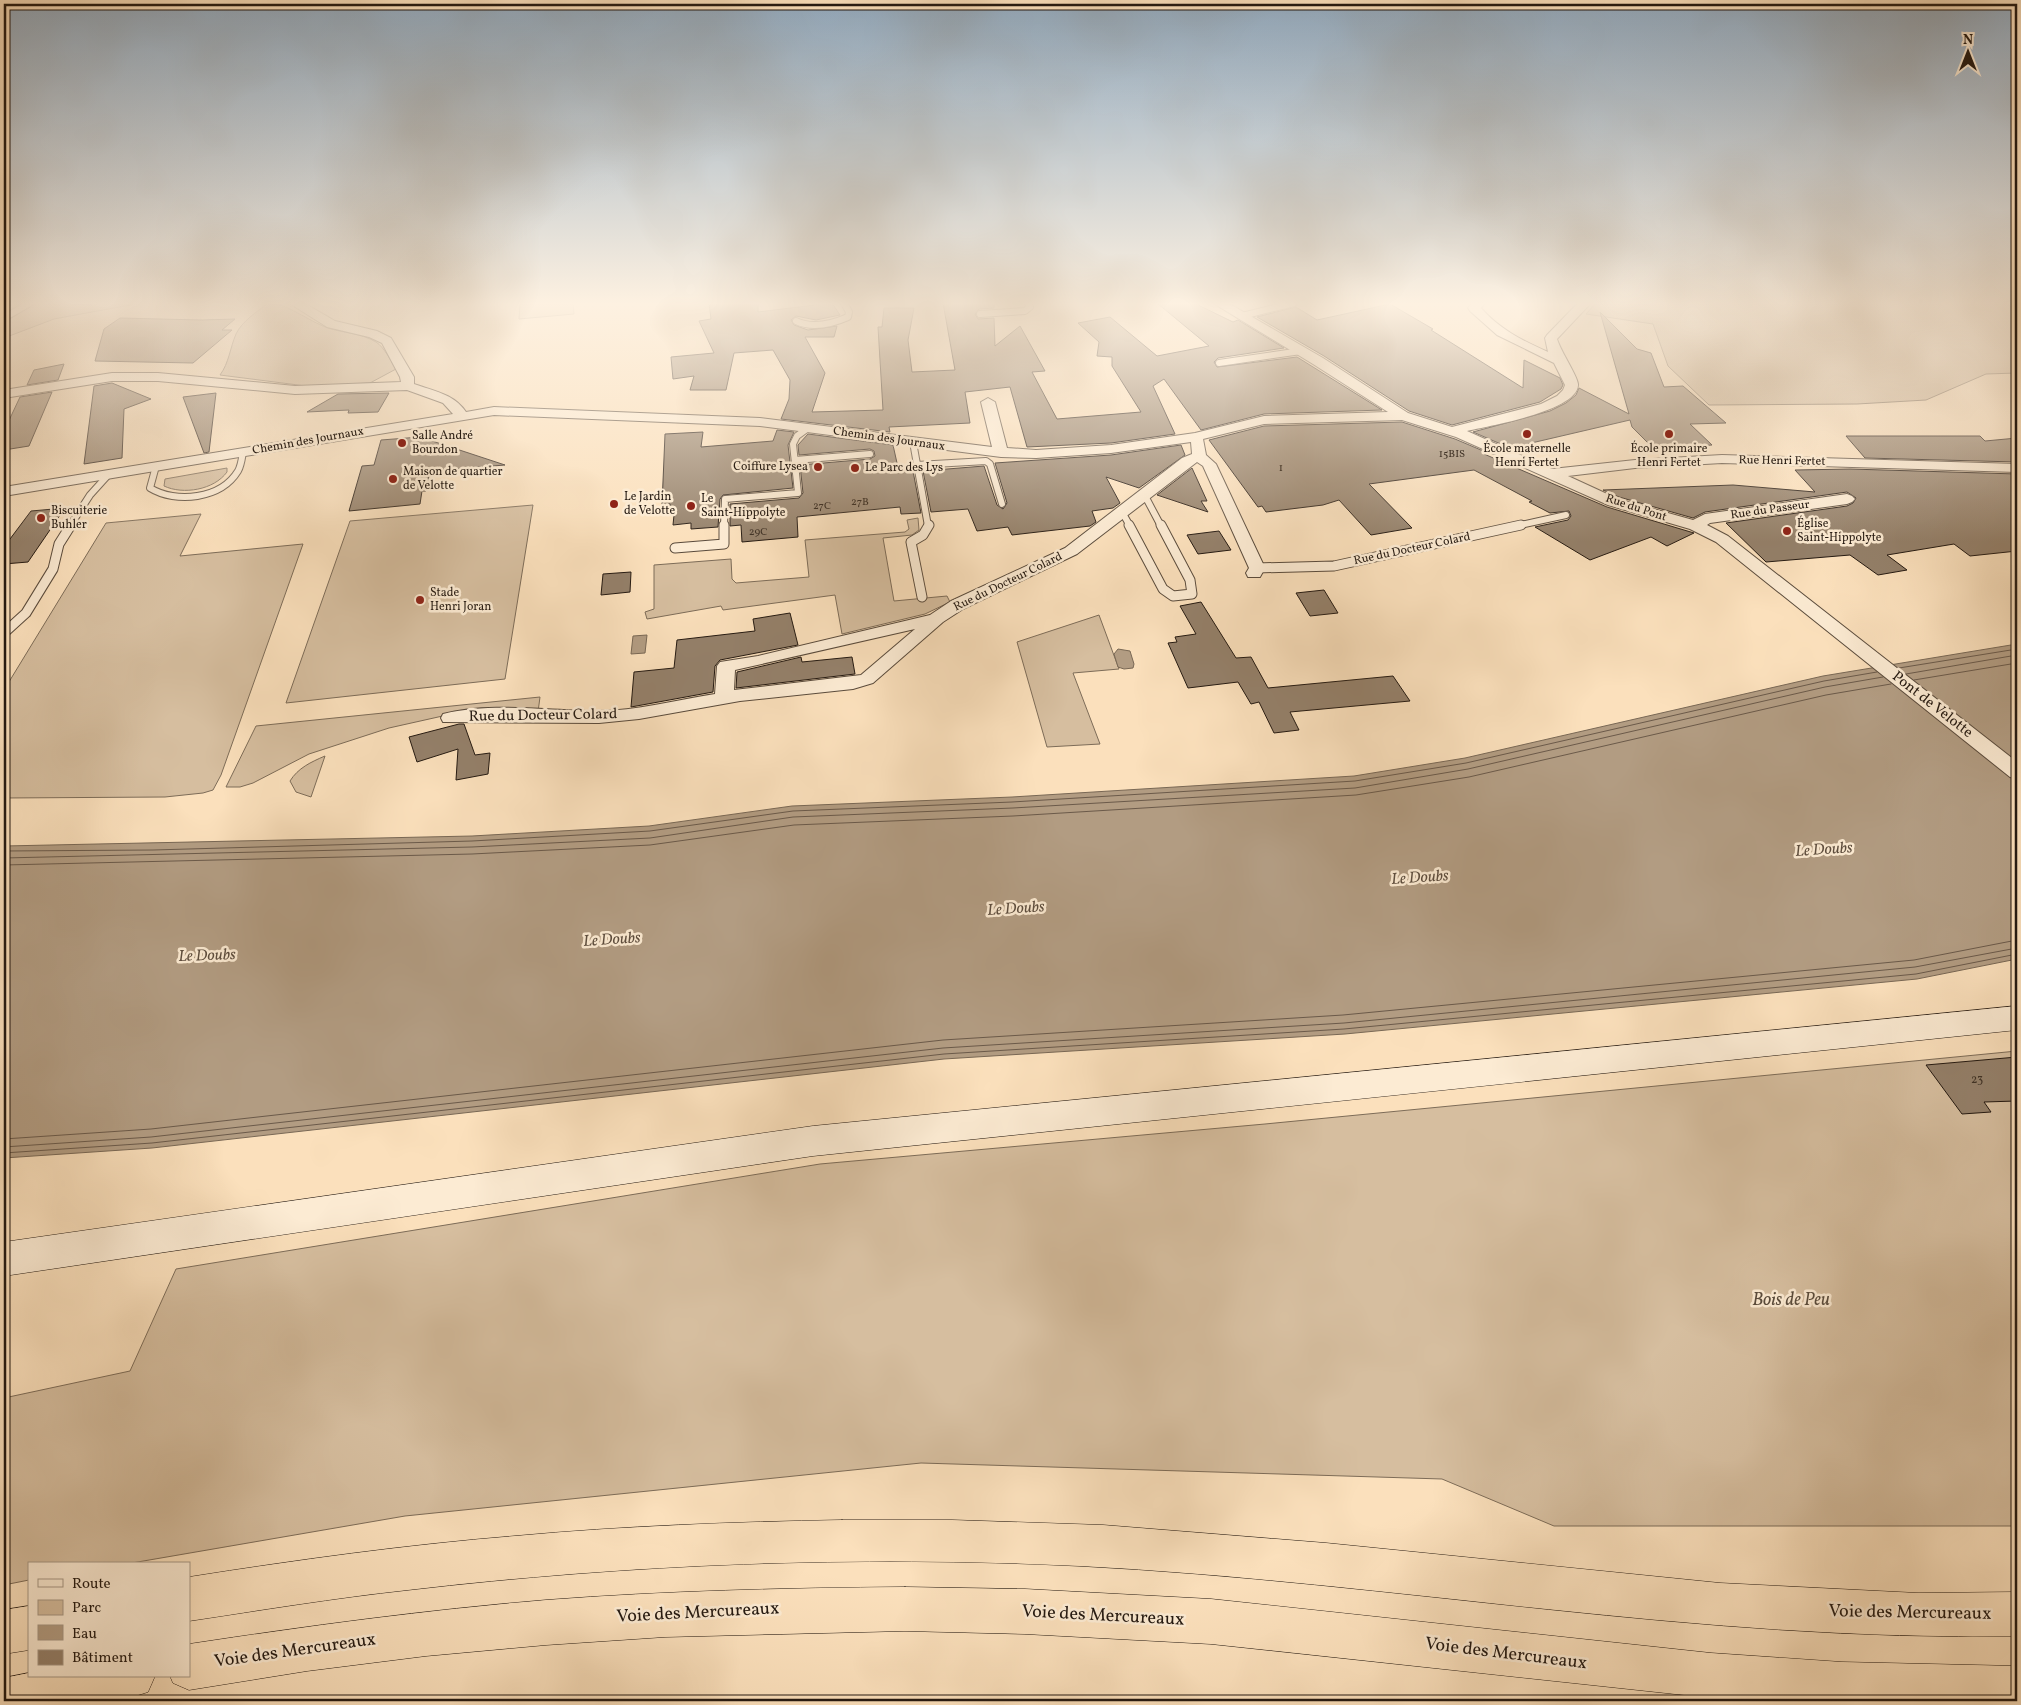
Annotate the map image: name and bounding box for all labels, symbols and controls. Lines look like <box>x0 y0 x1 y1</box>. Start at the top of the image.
north arrow <box>1944 28 1994 78</box>
text: N <box>1963 31 1973 50</box>
street label: Chemin des Journaux <box>251 423 365 459</box>
street label: Chemin des Journaux <box>832 423 946 455</box>
place label: Salle André Bourdon <box>412 428 473 458</box>
marker: École maternelle Henri Fertet <box>1521 428 1533 440</box>
marker: École primaire Henri Fertet <box>1663 428 1675 440</box>
marker: Salle André Bourdon <box>396 437 408 449</box>
place label: École maternelle Henri Fertet <box>1483 440 1571 471</box>
place label: École primaire Henri Fertet <box>1631 440 1708 471</box>
house number: 15BIS <box>1439 447 1465 462</box>
street label: Rue Henri Fertet <box>1738 452 1826 470</box>
place label: Coiffure Lysea <box>733 459 808 475</box>
place label: Le Parc des Lys <box>865 460 943 476</box>
marker: Coiffure Lysea <box>812 461 824 473</box>
house number: 1 <box>1279 461 1283 476</box>
marker: Le Parc des Lys <box>849 462 861 474</box>
place label: Maison de quartier de Velotte <box>403 464 503 494</box>
marker: Maison de quartier de Velotte <box>387 473 399 485</box>
place label: Le Jardin de Velotte <box>624 489 675 519</box>
place label: Le Saint-Hippolyte <box>701 491 786 521</box>
street label: Rue du Pont <box>1603 491 1669 525</box>
house number: 27B <box>851 495 869 510</box>
street label: Rue du Passeur <box>1729 497 1811 523</box>
marker: Le Jardin de Velotte <box>608 498 620 510</box>
house number: 27C <box>813 499 831 514</box>
marker: Le Saint-Hippolyte <box>685 500 697 512</box>
place label: Biscuiterie Buhler <box>51 503 107 533</box>
marker: Biscuiterie Buhler <box>35 512 47 524</box>
place label: Église Saint-Hippolyte <box>1797 515 1882 546</box>
house number: 29C <box>749 525 767 540</box>
marker: Église Saint-Hippolyte <box>1781 525 1793 537</box>
street label: Rue du Docteur Colard <box>1352 529 1472 569</box>
street label: Rue du Docteur Colard <box>951 549 1065 615</box>
place label: Stade Henri Joran <box>430 585 491 615</box>
marker: Stade Henri Joran <box>414 594 426 606</box>
street label: Pont de Velotte <box>1887 667 1977 743</box>
street label: Rue du Docteur Colard <box>468 704 618 728</box>
water label: Le Doubs <box>1795 837 1854 863</box>
water label: Le Doubs <box>1391 865 1450 891</box>
water label: Le Doubs <box>987 896 1046 922</box>
water label: Le Doubs <box>583 927 642 953</box>
water label: Le Doubs <box>178 944 236 968</box>
house number: 23 <box>1971 1072 1983 1088</box>
park label: Bois de Peu <box>1752 1288 1830 1313</box>
legend <box>28 1562 190 1678</box>
text: Route <box>72 1574 111 1595</box>
street label: Voie des Mercureaux <box>616 1596 780 1630</box>
text: Parc <box>72 1598 101 1619</box>
street label: Voie des Mercureaux <box>1021 1599 1185 1633</box>
street label: Voie des Mercureaux <box>1828 1599 1992 1627</box>
text: Eau <box>72 1624 97 1645</box>
street label: Voie des Mercureaux <box>213 1627 377 1675</box>
street label: Voie des Mercureaux <box>1424 1632 1588 1676</box>
text: Bâtiment <box>72 1648 133 1669</box>

